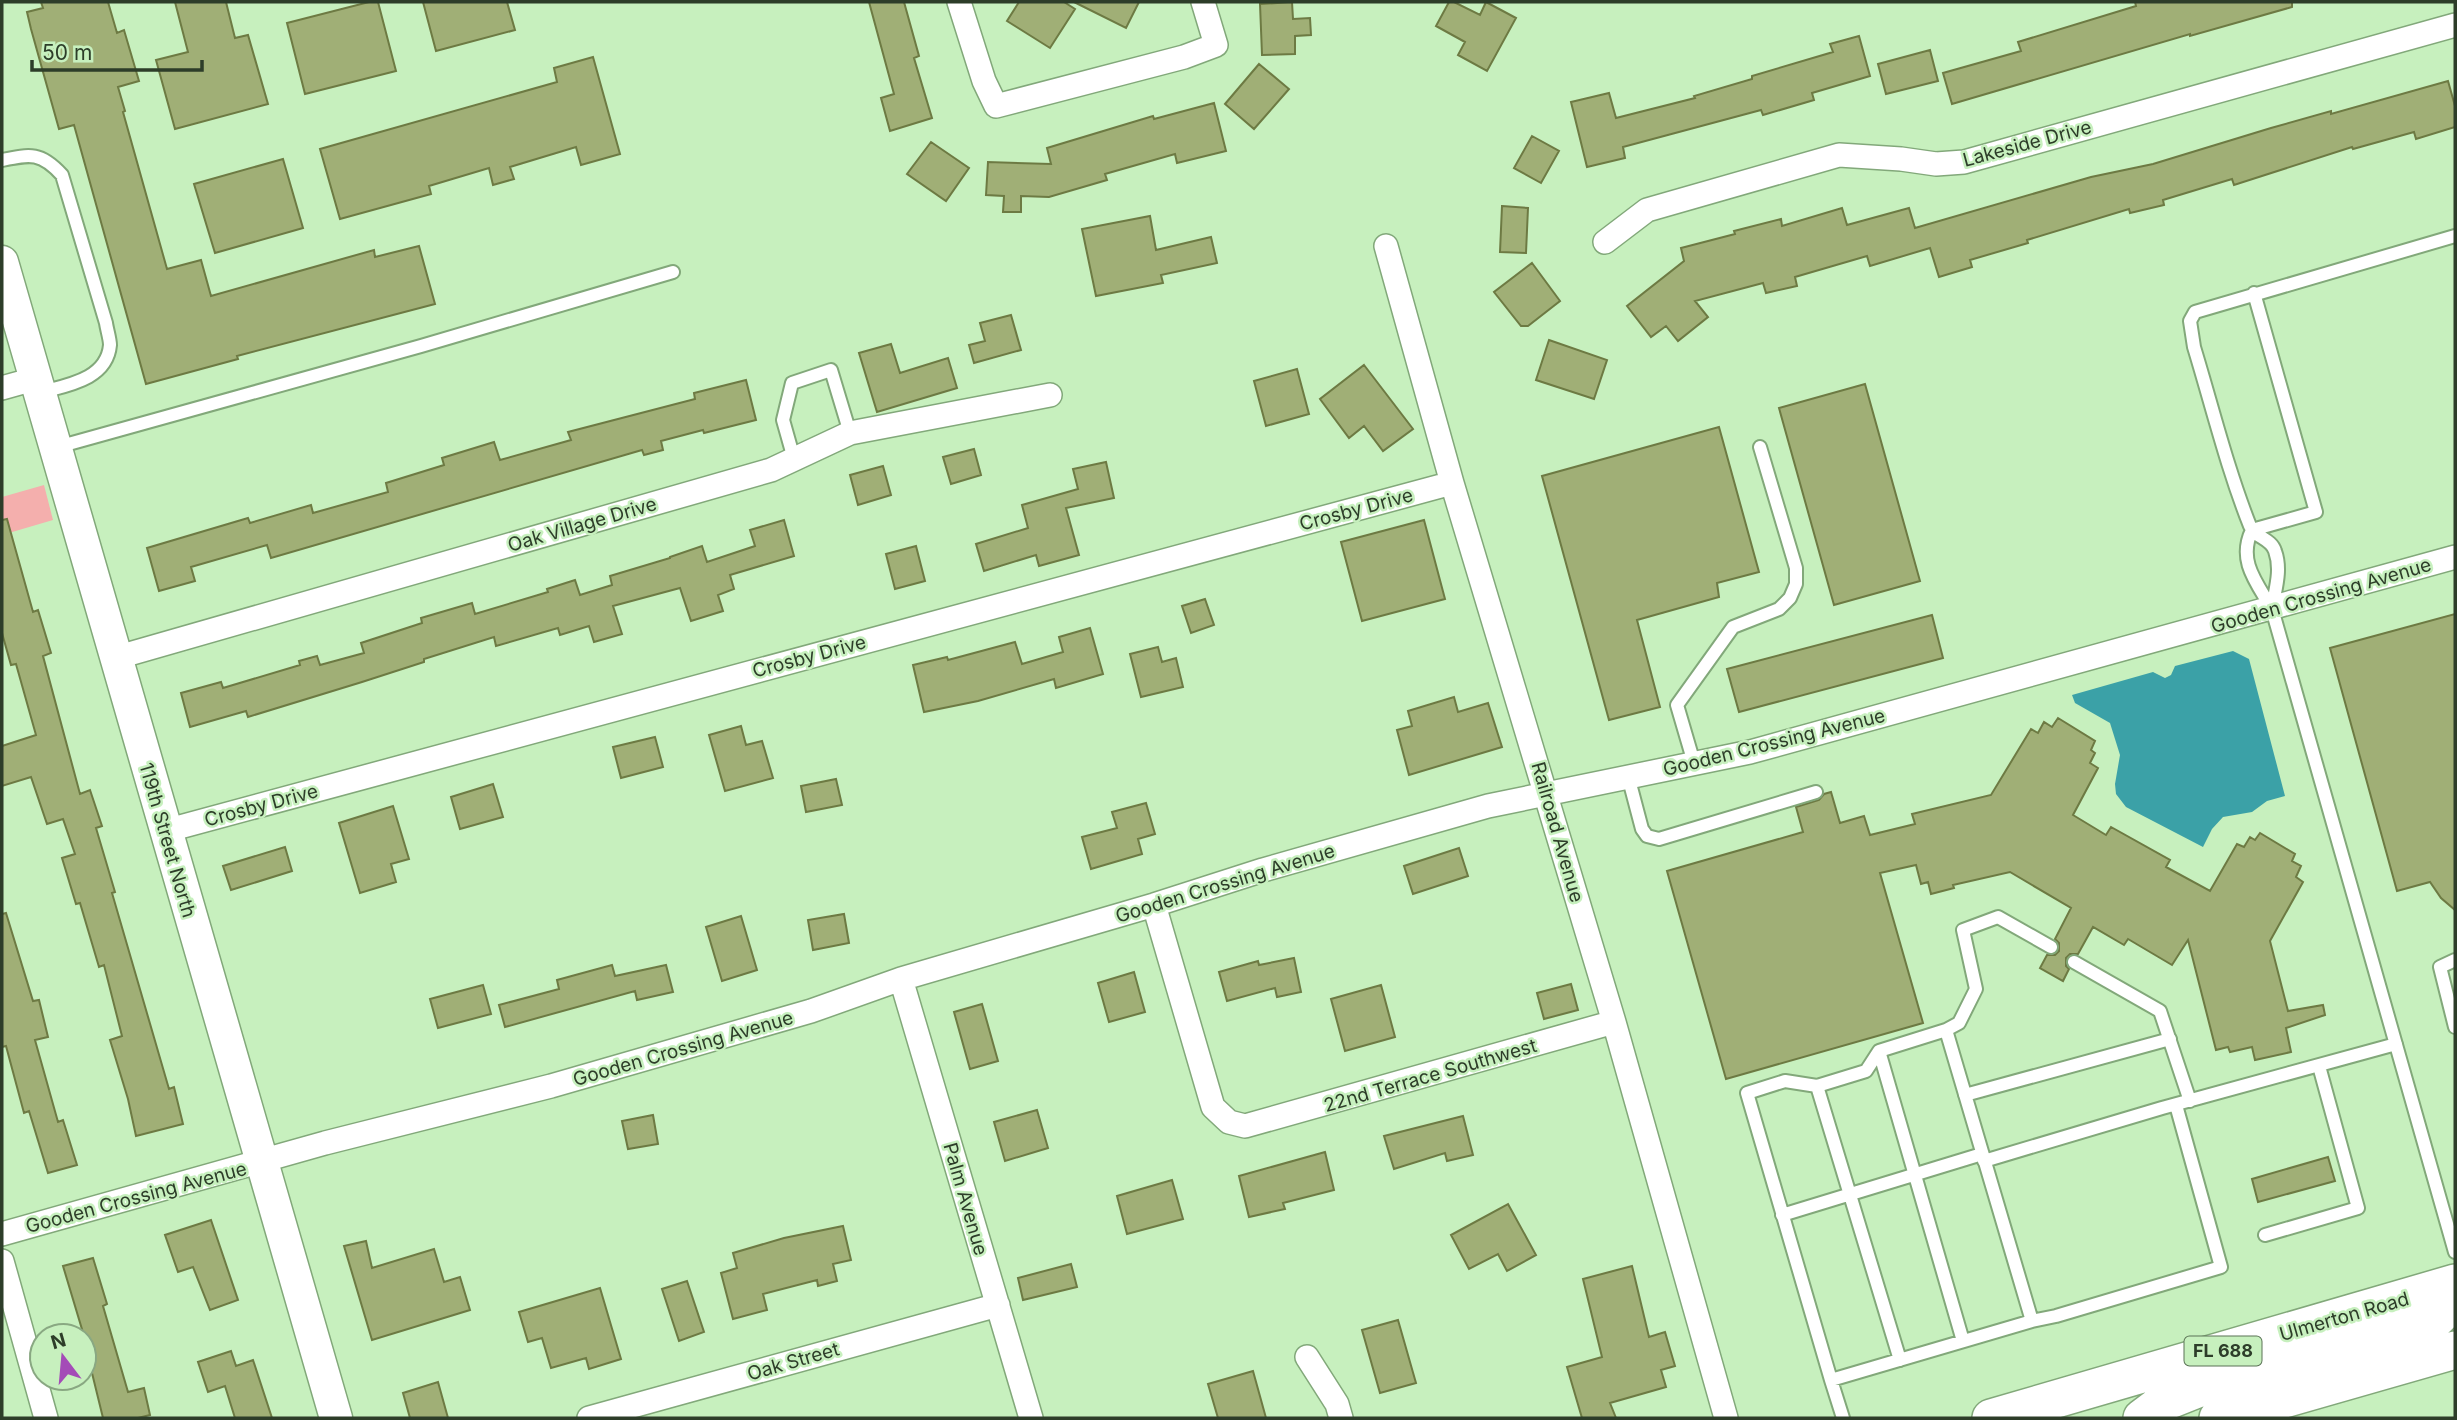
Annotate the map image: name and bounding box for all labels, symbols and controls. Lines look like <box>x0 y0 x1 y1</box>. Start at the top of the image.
scale bar <box>32 28 201 72</box>
text: 50 m <box>42 40 92 65</box>
street label: Lakeside Drive <box>1960 115 2094 172</box>
street label: Crosby Drive <box>1297 483 1415 536</box>
street label: Oak Village Drive <box>505 492 659 557</box>
street label: Gooden Crossing Avenue <box>2208 553 2434 638</box>
street label: Crosby Drive <box>750 630 868 683</box>
street label: Gooden Crossing Avenue <box>1661 704 1888 781</box>
street label: Railroad Avenue <box>1527 759 1589 905</box>
street label: 119th Street North <box>134 760 201 920</box>
street label: Crosby Drive <box>202 779 320 832</box>
street label: Gooden Crossing Avenue <box>1113 839 1338 928</box>
street label: Gooden Crossing Avenue <box>570 1006 796 1091</box>
street label: 22nd Terrace Southwest <box>1321 1034 1539 1117</box>
street label: Palm Avenue <box>938 1140 993 1258</box>
street label: Gooden Crossing Avenue <box>23 1157 249 1238</box>
street label: Ulmerton Road <box>2277 1287 2412 1346</box>
north arrow <box>28 1322 98 1392</box>
text: N <box>48 1328 69 1354</box>
road number: FL 688 <box>2184 1336 2262 1366</box>
street label: Oak Street <box>745 1337 842 1386</box>

